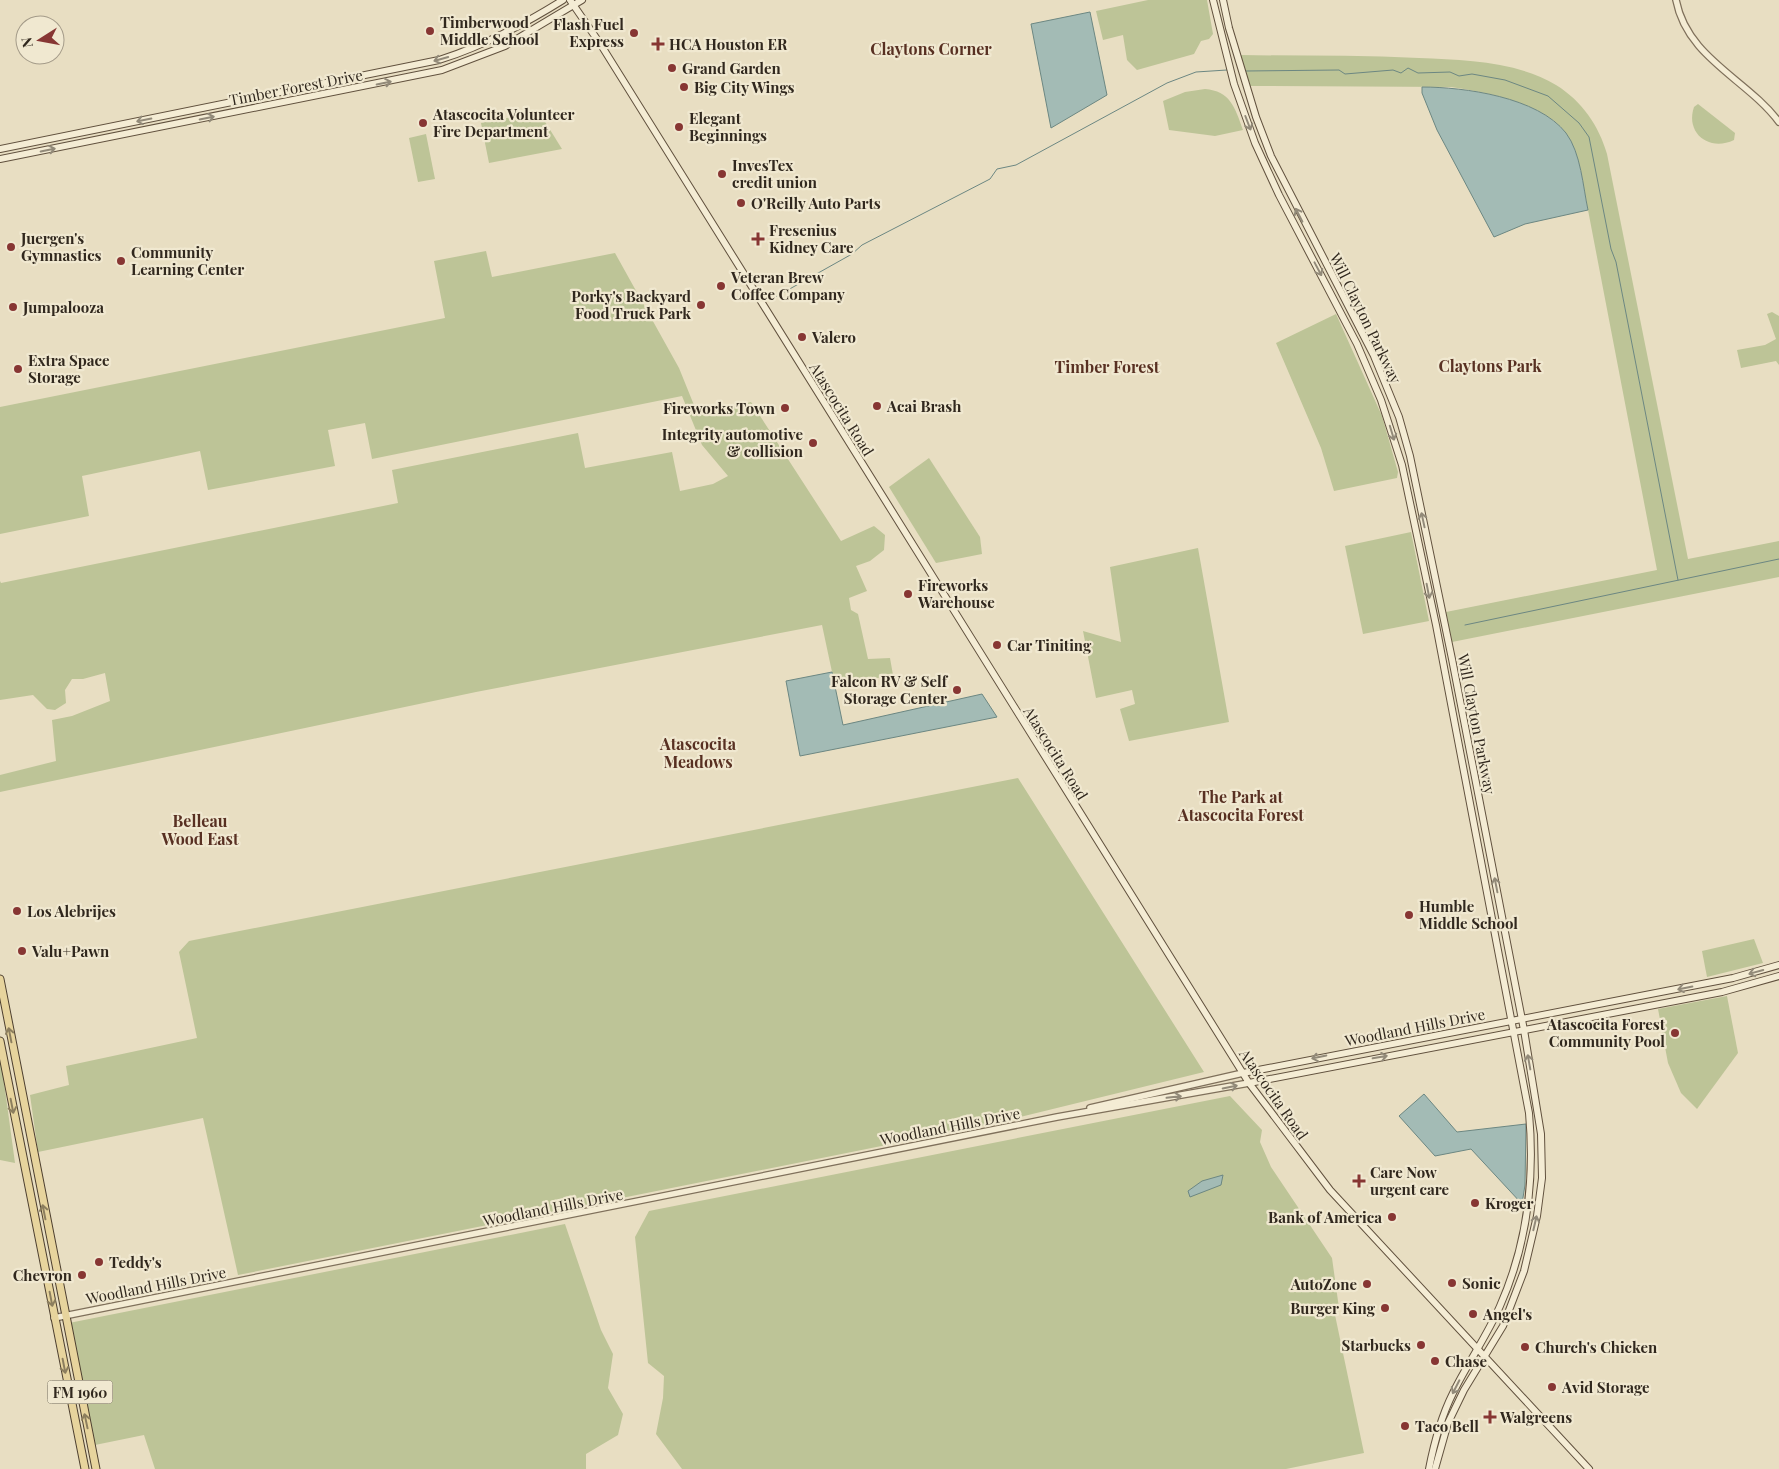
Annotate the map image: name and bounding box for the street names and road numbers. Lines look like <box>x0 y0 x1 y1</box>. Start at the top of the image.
street label: Timber Forest Drive <box>227 64 365 110</box>
street label: Will Clayton Parkway <box>1325 249 1406 387</box>
street label: Atascocita Road <box>805 358 879 460</box>
street label: Will Clayton Parkway <box>1453 651 1501 796</box>
street label: Atascocita Road <box>1019 702 1093 804</box>
street label: Woodland Hills Drive <box>1342 1004 1487 1051</box>
street label: Atascocita Road <box>1235 1044 1313 1144</box>
street label: Woodland Hills Drive <box>877 1103 1022 1150</box>
street label: Woodland Hills Drive <box>480 1184 625 1231</box>
street label: Woodland Hills Drive <box>83 1262 228 1309</box>
road number: FM 1960 <box>48 1380 112 1404</box>

